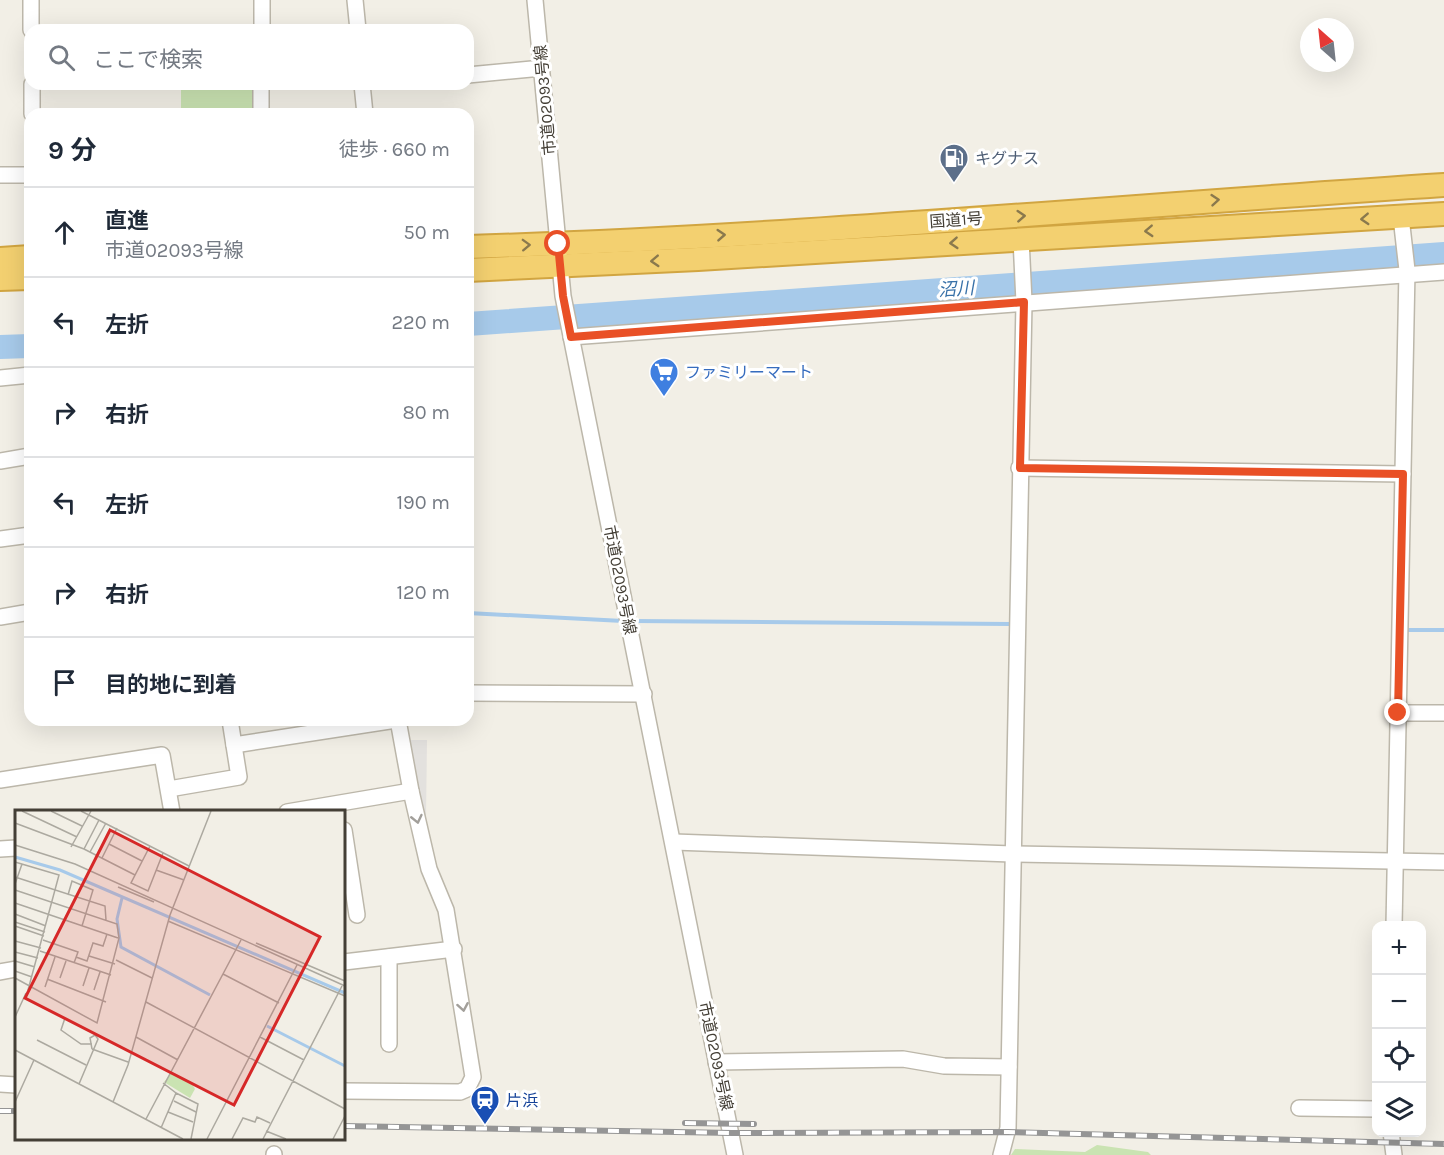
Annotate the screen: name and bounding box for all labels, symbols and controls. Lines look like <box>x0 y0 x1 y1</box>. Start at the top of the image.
north arrow <box>1300 18 1354 72</box>
search box <box>24 24 474 90</box>
icon: search <box>45 41 78 74</box>
street label: 市道02093号線 <box>531 44 559 156</box>
text: ここで検索 <box>93 47 203 73</box>
text: 9 分 <box>48 135 96 166</box>
text: 徒歩 · 660 m <box>339 138 450 161</box>
fuel station icon: キグナス <box>938 142 970 184</box>
place label: キグナス <box>975 149 1039 168</box>
one-way arrow <box>1210 194 1219 207</box>
text: 直進 <box>105 208 149 234</box>
street label: 国道1号 <box>929 209 983 231</box>
one-way arrow <box>1016 210 1025 223</box>
one-way arrow <box>1360 213 1369 226</box>
icon: ahead <box>48 216 81 249</box>
text: 50 m <box>403 221 450 244</box>
one-way arrow <box>1144 225 1153 238</box>
one-way arrow <box>717 229 726 242</box>
route start <box>544 230 570 256</box>
one-way arrow <box>950 236 959 249</box>
text: 市道02093号線 <box>105 239 244 262</box>
one-way arrow <box>522 239 531 251</box>
one-way arrow <box>650 254 659 267</box>
water label: 沼川 <box>937 277 977 301</box>
icon: left <box>48 306 81 339</box>
text: 220 m <box>391 311 450 334</box>
text: 左折 <box>105 312 149 338</box>
supermarket icon: ファミリーマート <box>648 356 680 398</box>
place label: ファミリーマート <box>685 363 813 382</box>
icon: right <box>48 396 81 429</box>
text: 80 m <box>402 401 450 424</box>
text: 右折 <box>105 402 149 428</box>
icon: left <box>48 486 81 519</box>
text: 190 m <box>396 491 450 514</box>
text: 左折 <box>105 492 149 518</box>
street label: 市道02093号線 <box>600 524 640 636</box>
icon: right <box>48 576 81 609</box>
text: 120 m <box>396 581 450 604</box>
text: 右折 <box>105 582 149 608</box>
icon: arrive <box>48 666 81 699</box>
text: 目的地に到着 <box>105 672 237 698</box>
route end <box>1384 699 1410 725</box>
inset map <box>15 810 345 1140</box>
one-way arrow <box>410 813 423 823</box>
map controls <box>1372 921 1426 1137</box>
button: + <box>1372 921 1426 975</box>
button: − <box>1372 975 1426 1029</box>
street label: 市道02093号線 <box>695 1000 737 1112</box>
one-way arrow <box>457 1002 469 1012</box>
button: locate <box>1372 1029 1426 1083</box>
button: layers <box>1372 1083 1426 1137</box>
station icon: 片浜 <box>469 1084 501 1126</box>
place label: 片浜 <box>506 1091 538 1110</box>

